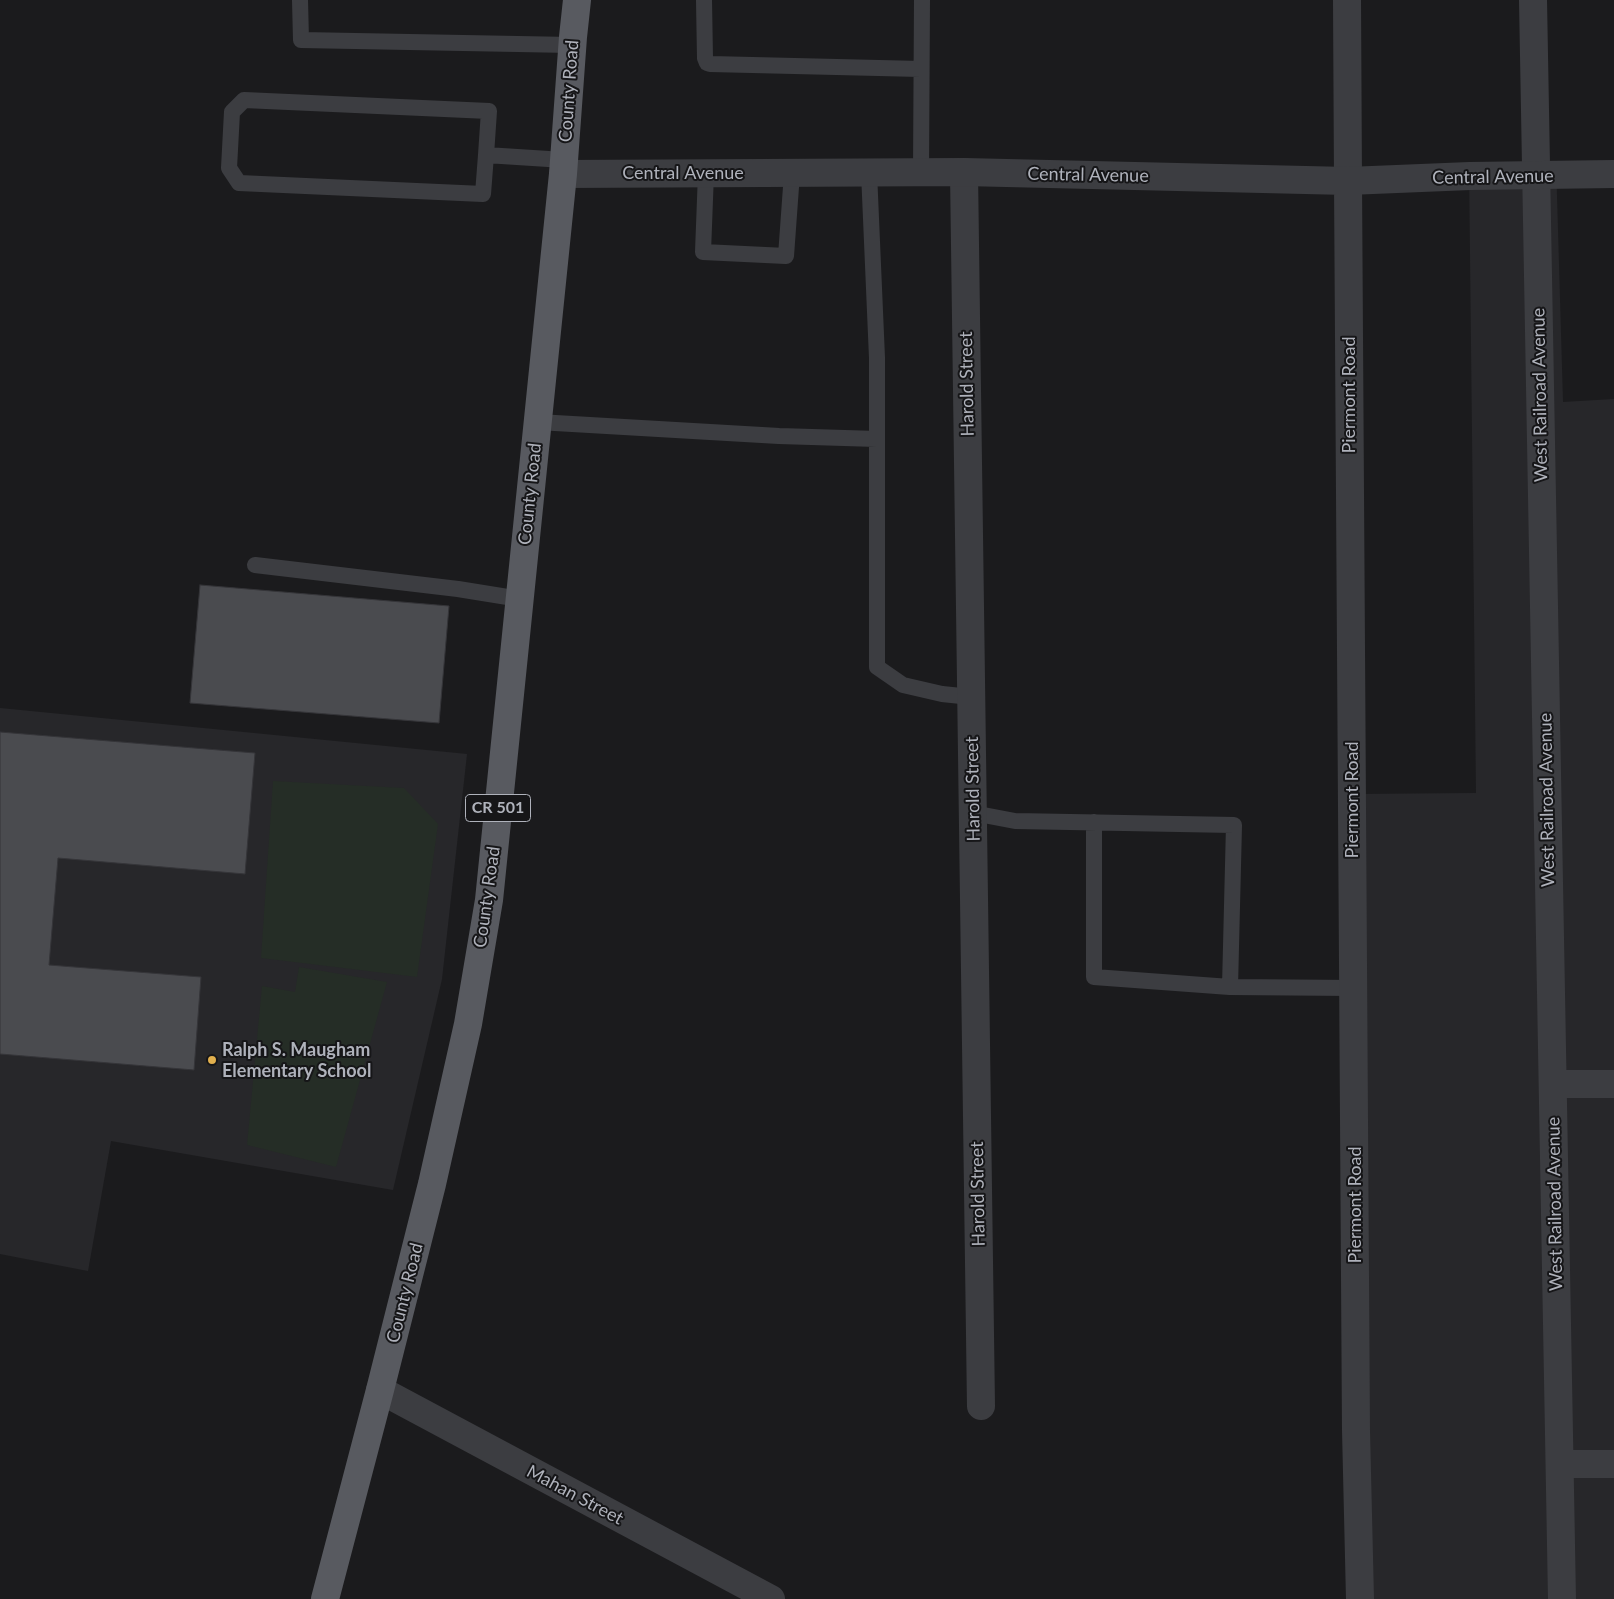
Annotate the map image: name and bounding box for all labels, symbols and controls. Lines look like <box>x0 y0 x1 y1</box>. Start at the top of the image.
street label: County Road <box>555 39 583 143</box>
street label: Central Avenue <box>622 162 744 184</box>
street label: Central Avenue <box>1027 163 1149 187</box>
street label: Central Avenue <box>1432 165 1554 189</box>
street label: West Railroad Avenue <box>1528 308 1552 482</box>
street label: Harold Street <box>955 331 979 437</box>
street label: Piermont Road <box>1338 336 1360 454</box>
street label: County Road <box>514 442 546 546</box>
street label: West Railroad Avenue <box>1535 713 1559 887</box>
street label: Harold Street <box>961 736 985 842</box>
street label: Piermont Road <box>1341 741 1363 859</box>
road number: CR 501 <box>466 794 530 821</box>
street label: County Road <box>469 845 505 949</box>
place label: Ralph S. Maugham Elementary School <box>222 1039 371 1082</box>
marker: Ralph S. Maugham Elementary School <box>206 1054 218 1066</box>
street label: West Railroad Avenue <box>1543 1117 1567 1291</box>
street label: Harold Street <box>966 1141 990 1247</box>
street label: Piermont Road <box>1344 1146 1366 1264</box>
street label: County Road <box>382 1241 428 1345</box>
street label: Mahan Street <box>523 1460 627 1530</box>

